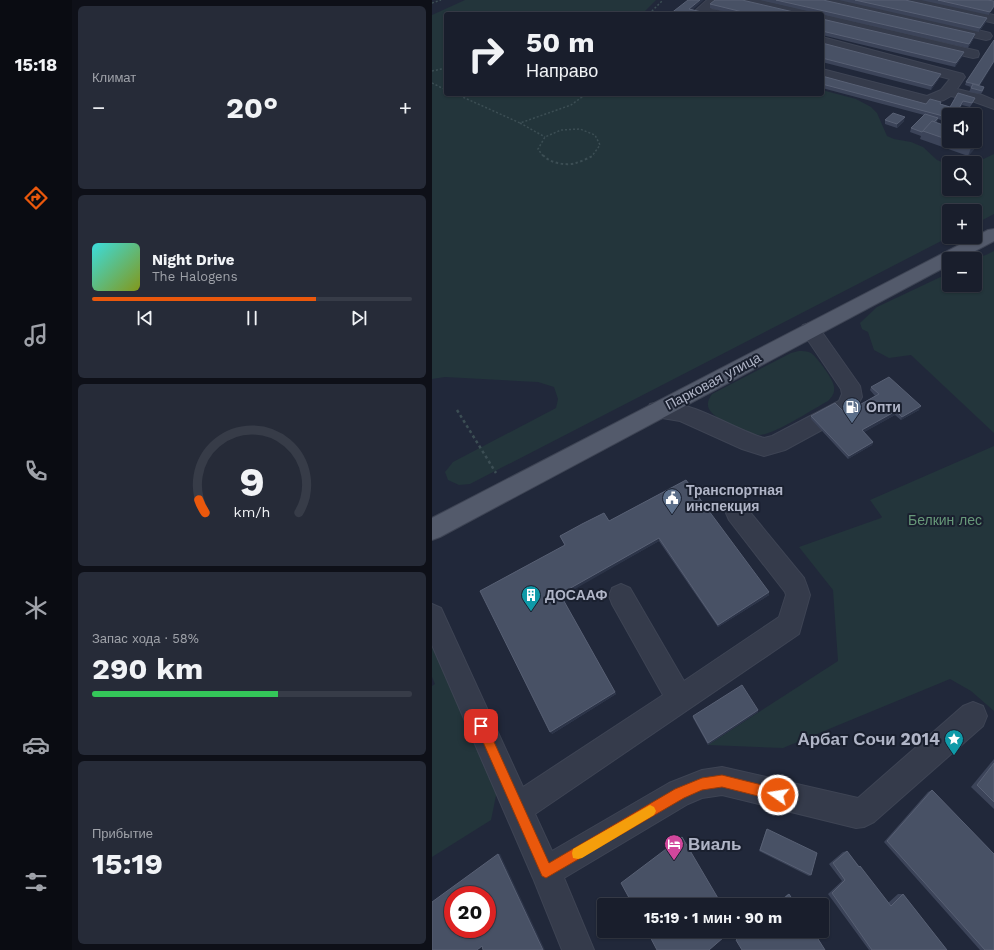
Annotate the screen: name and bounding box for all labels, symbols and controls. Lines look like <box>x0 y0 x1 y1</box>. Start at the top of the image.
text: 50 m <box>526 26 595 59</box>
icon: right <box>460 28 512 80</box>
text: 15:18 <box>15 54 57 75</box>
text: Направо <box>526 60 598 81</box>
text: Климат <box>92 70 136 85</box>
text: 20° <box>226 90 278 125</box>
text: − <box>92 95 105 120</box>
text: + <box>399 95 412 120</box>
map controls <box>942 108 982 292</box>
button: sound <box>942 108 982 148</box>
button: search <box>942 156 982 196</box>
icon: directions <box>22 184 50 212</box>
button: + <box>942 204 982 244</box>
text: Night Drive <box>152 251 235 269</box>
button: − <box>942 252 982 292</box>
text: The Halogens <box>152 269 238 284</box>
icon: previous <box>134 307 156 329</box>
icon: pause <box>241 307 263 329</box>
icon: next <box>348 307 370 329</box>
icon: music <box>22 321 50 349</box>
street label: Парковая улица <box>663 349 764 413</box>
fuel station icon: Опти <box>841 396 863 424</box>
place label: Опти <box>866 399 901 415</box>
icon: phone <box>22 457 50 485</box>
text: 9 <box>239 457 265 506</box>
place label: Транспортная инспекция <box>686 482 783 514</box>
public building icon: Транспортная инспекция <box>661 487 683 515</box>
text: km/h <box>234 504 270 520</box>
park label: Белкин лес <box>908 512 982 528</box>
building icon: ДОСААФ <box>520 584 542 612</box>
place label: ДОСААФ <box>545 587 607 603</box>
icon: climate <box>22 594 50 622</box>
text: Запас хода · 58% <box>92 631 199 646</box>
text: 290 km <box>92 651 203 686</box>
pin <box>464 709 498 743</box>
icon: arrive <box>470 715 492 737</box>
place icon: Арбат Сочи 2014 <box>943 728 965 756</box>
place label: Арбат Сочи 2014 <box>797 729 940 749</box>
icon: car <box>22 731 50 759</box>
position arrow <box>757 774 799 816</box>
text: Прибытие <box>92 826 153 841</box>
hotel icon: Виаль <box>663 833 685 861</box>
place label: Виаль <box>688 834 741 854</box>
text: 15:19 <box>92 846 163 881</box>
icon: filters <box>22 868 50 896</box>
speed limit sign: 20 <box>444 886 496 938</box>
text: 15:19 · 1 мин · 90 m <box>644 909 782 927</box>

